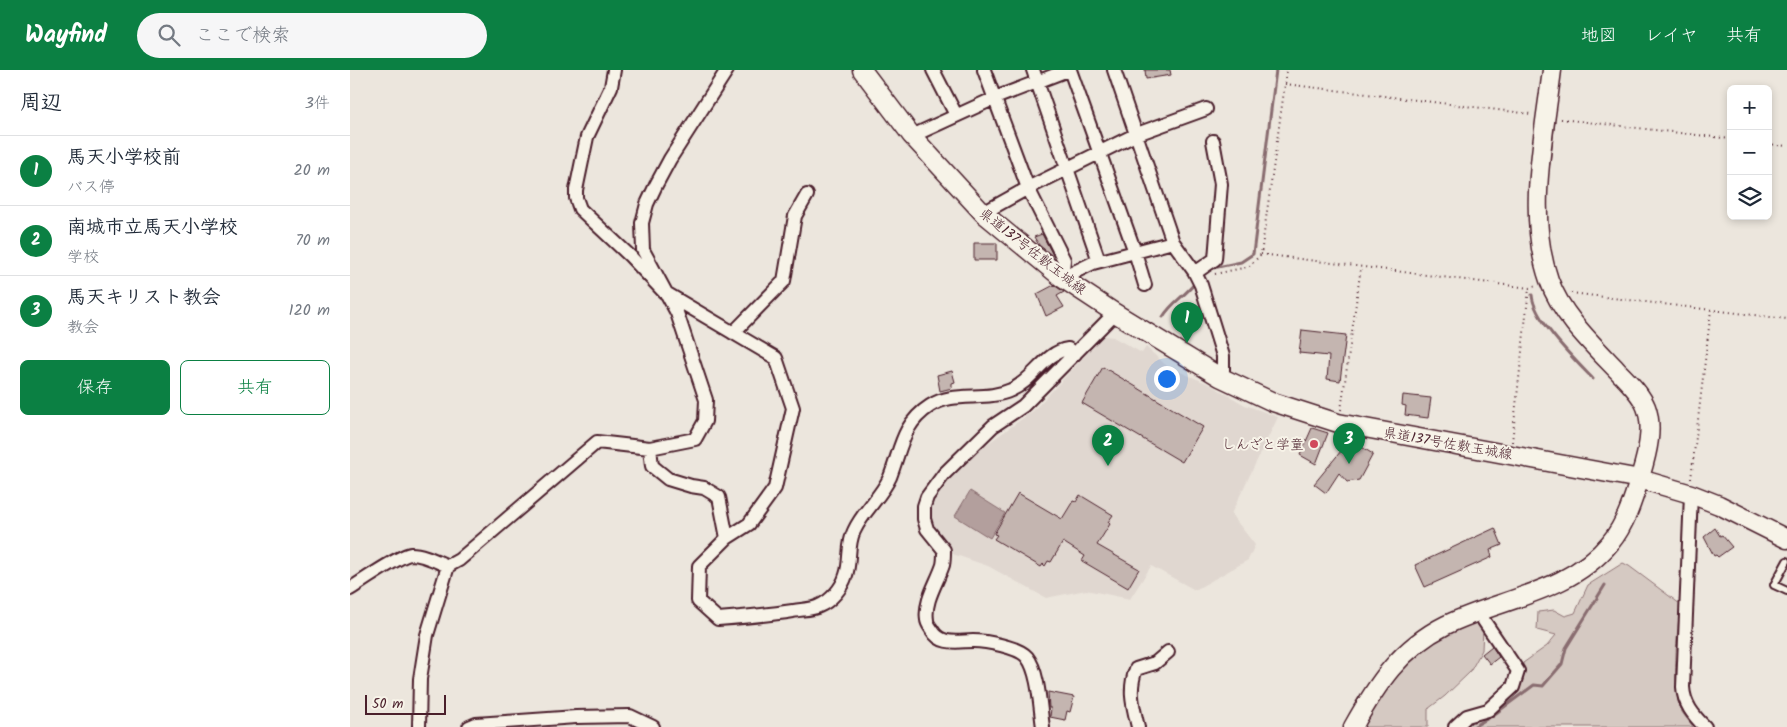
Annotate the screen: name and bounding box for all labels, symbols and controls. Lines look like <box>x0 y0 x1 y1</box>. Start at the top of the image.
search box <box>137 13 487 58</box>
text: Wayfind <box>25 16 107 55</box>
icon: search <box>155 21 183 49</box>
text: ここで検索 <box>195 21 290 51</box>
text: 地図 <box>1581 22 1617 51</box>
text: レイヤ <box>1645 22 1698 51</box>
text: 共有 <box>1726 22 1762 51</box>
map controls <box>1727 85 1772 220</box>
button: + <box>1727 85 1772 130</box>
text: 周辺 <box>20 87 62 120</box>
text: 3件 <box>305 91 330 116</box>
button: − <box>1727 130 1772 175</box>
text: 馬天小学校前 <box>67 143 181 173</box>
text: 1 <box>34 158 38 183</box>
text: 20 m <box>294 158 330 183</box>
text: バス停 <box>67 175 115 200</box>
button: layers <box>1727 175 1772 220</box>
street label: 県道137号佐敷玉城線 <box>974 203 1091 301</box>
text: 南城市立馬天小学校 <box>67 213 238 243</box>
text: 2 <box>31 228 41 253</box>
text: 70 m <box>295 228 330 253</box>
text: 学校 <box>67 245 99 270</box>
text: 馬天キリスト教会 <box>67 283 221 313</box>
text: 3 <box>32 298 40 323</box>
text: 120 m <box>289 298 330 323</box>
pin: 1 <box>1171 302 1203 343</box>
text: 教会 <box>67 315 99 340</box>
button: 保存 <box>20 360 170 415</box>
button: 共有 <box>180 360 330 415</box>
your location <box>1154 366 1180 392</box>
street label: 県道137号佐敷玉城線 <box>1381 422 1514 466</box>
pin: 3 <box>1333 423 1365 464</box>
pin: 2 <box>1092 425 1124 466</box>
place label: しんざと学童 <box>1221 434 1304 456</box>
marker: しんざと学童 <box>1308 438 1320 450</box>
scale bar <box>365 692 446 715</box>
text: 50 m <box>372 693 403 715</box>

